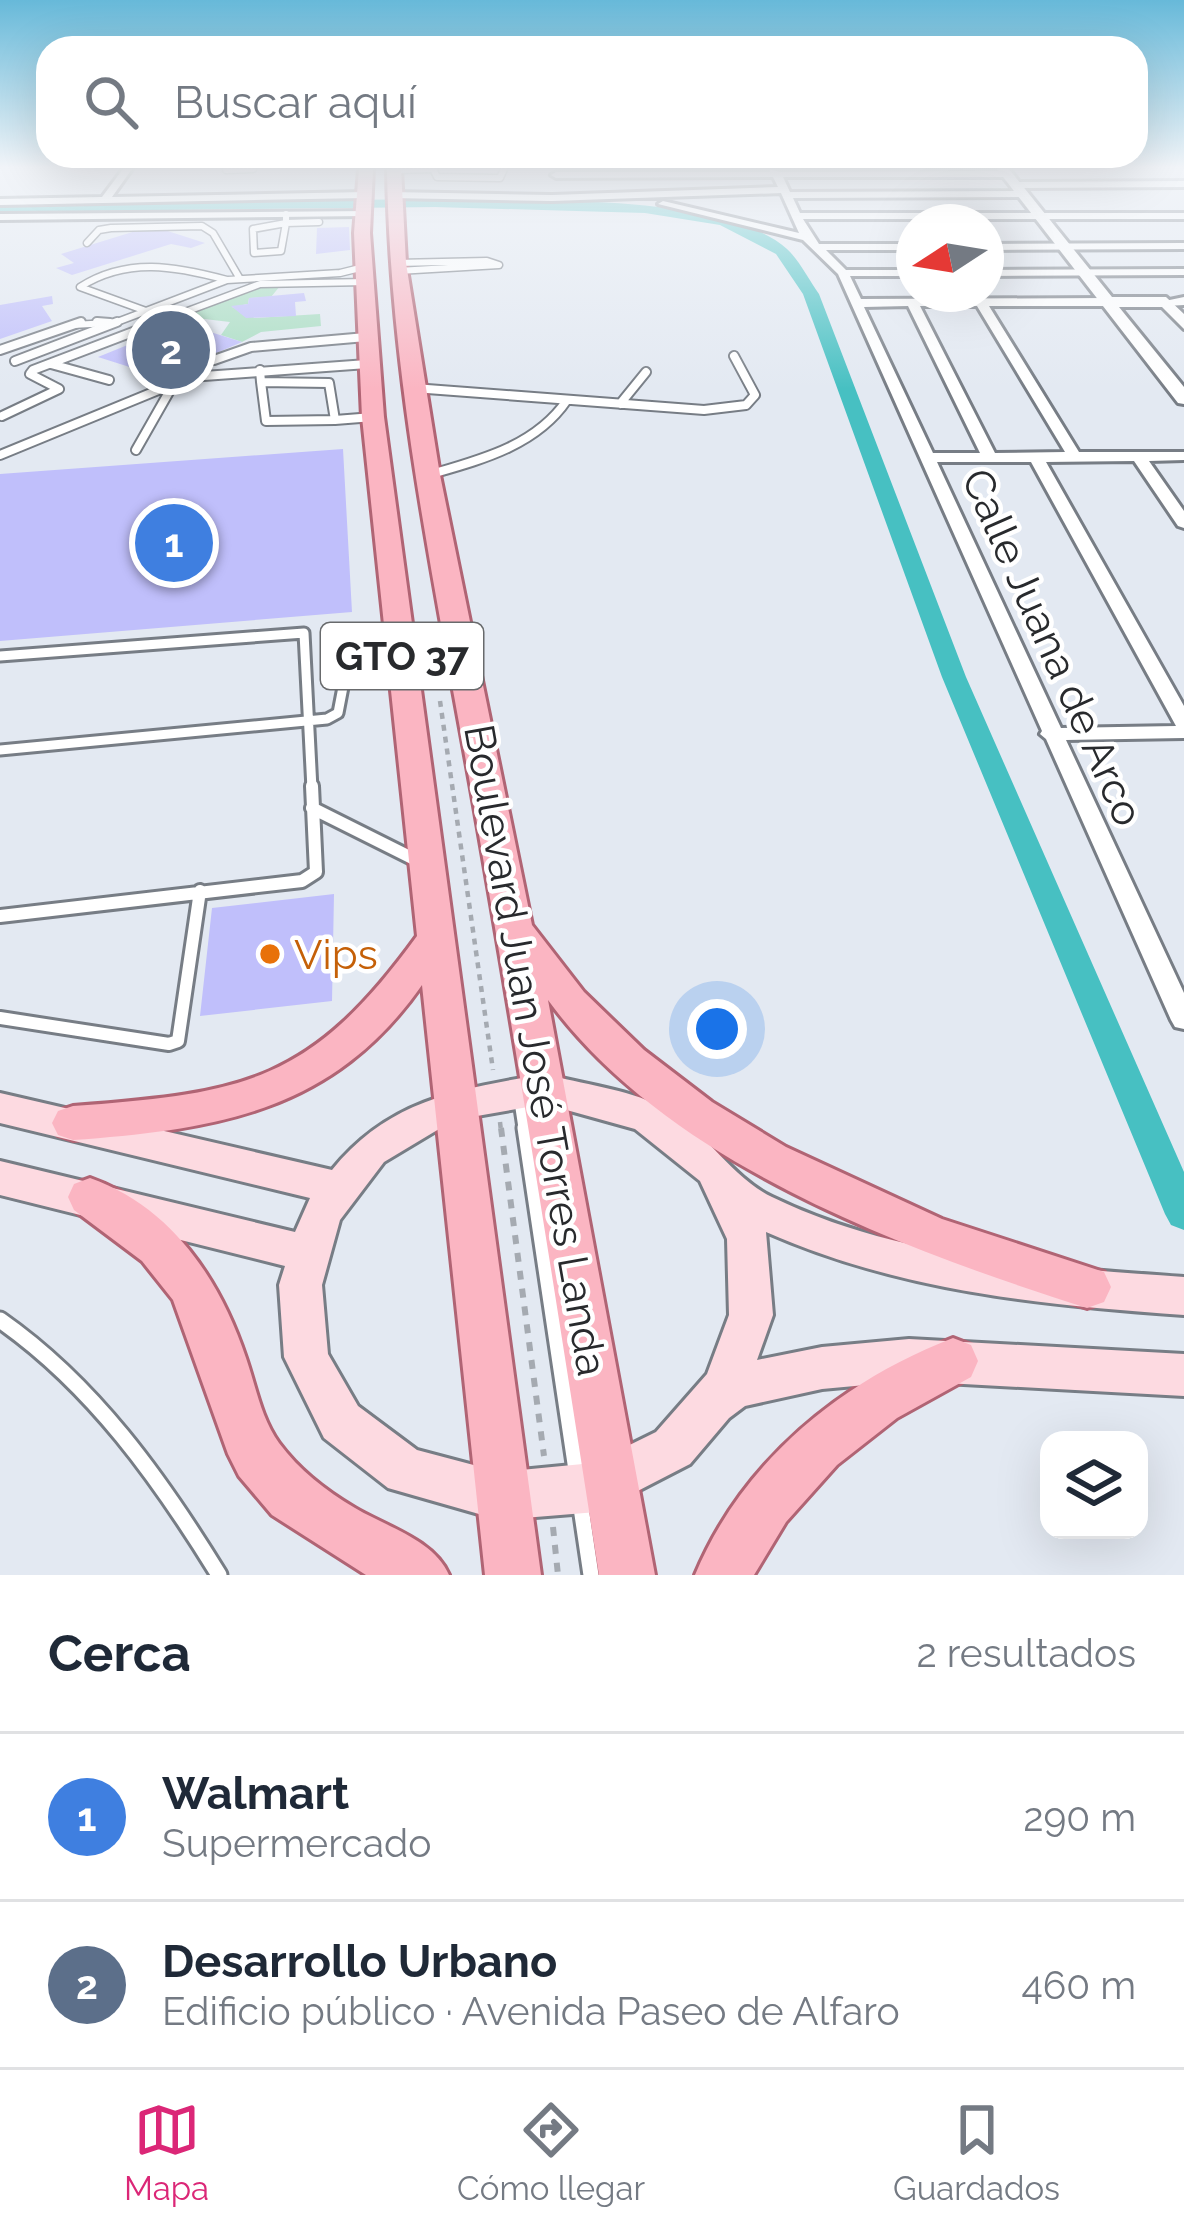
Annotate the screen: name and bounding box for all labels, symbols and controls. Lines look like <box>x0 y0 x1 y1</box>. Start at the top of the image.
search box <box>36 36 1148 168</box>
icon: search <box>78 69 144 135</box>
text: Buscar aquí <box>174 76 417 129</box>
north arrow <box>896 204 1004 312</box>
pin: 2 <box>132 305 210 395</box>
street label: Calle Juana de Arco <box>952 461 1153 833</box>
pin: 1 <box>135 498 213 588</box>
road number: GTO 37 <box>321 623 483 689</box>
street label: Boulevard Juan José Torres Landa <box>454 721 617 1380</box>
place label: Vips <box>294 930 378 979</box>
marker: Vips <box>257 941 283 967</box>
your location <box>687 999 747 1059</box>
map controls <box>1040 1431 1148 1539</box>
button: layers <box>1040 1431 1148 1539</box>
text: Cerca <box>48 1623 191 1683</box>
text: 2 resultados <box>917 1630 1136 1676</box>
text: Walmart <box>162 1767 349 1820</box>
text: 1 <box>77 1794 97 1840</box>
text: 290 m <box>1023 1794 1136 1840</box>
text: Supermercado <box>162 1820 431 1866</box>
text: Desarrollo Urbano <box>162 1935 557 1988</box>
text: 2 <box>76 1962 98 2008</box>
text: 460 m <box>1022 1962 1136 2008</box>
text: Edificio público · Avenida Paseo de Alfaro <box>162 1988 900 2034</box>
tab: Mapa <box>124 2097 209 2208</box>
tab: Cómo llegar <box>457 2097 645 2208</box>
tab: Guardados <box>893 2097 1060 2208</box>

